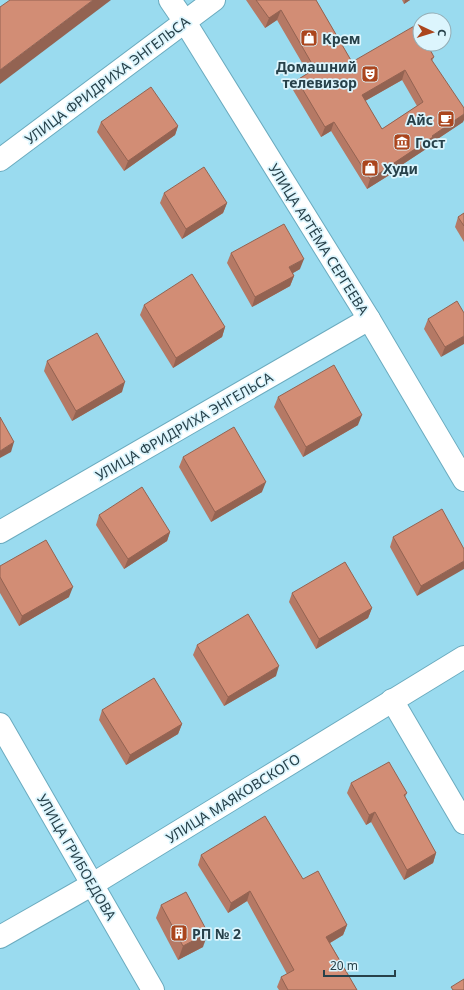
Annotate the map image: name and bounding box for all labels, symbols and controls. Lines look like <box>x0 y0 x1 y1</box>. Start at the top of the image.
street label: УЛИЦА ФРИДРИХА ЭНГЕЛЬСА <box>21 12 193 148</box>
north arrow <box>412 12 452 52</box>
shop icon: Крем <box>299 28 319 48</box>
place label: Крем <box>322 29 361 48</box>
text: С <box>435 29 450 37</box>
place label: Домашний телевизор <box>276 57 357 92</box>
theatre icon: Домашний телевизор <box>360 64 380 84</box>
cafe icon: Айс <box>436 109 456 129</box>
place label: Айс <box>407 110 433 129</box>
museum icon: Гост <box>392 132 412 152</box>
place label: Гост <box>415 133 445 152</box>
shop icon: Худи <box>360 158 380 178</box>
place label: Худи <box>383 159 418 178</box>
street label: УЛИЦА АРТЁМА СЕРГЕЕВА <box>265 160 373 318</box>
street label: УЛИЦА ФРИДРИХА ЭНГЕЛЬСА <box>92 367 276 485</box>
street label: УЛИЦА МАЯКОВСКОГО <box>162 749 304 847</box>
street label: УЛИЦА ГРИБОЕДОВА <box>33 790 121 924</box>
building icon: РП № 2 <box>169 923 189 943</box>
place label: РП № 2 <box>192 924 241 943</box>
scale bar <box>324 952 395 978</box>
text: 20 m <box>330 957 358 974</box>

